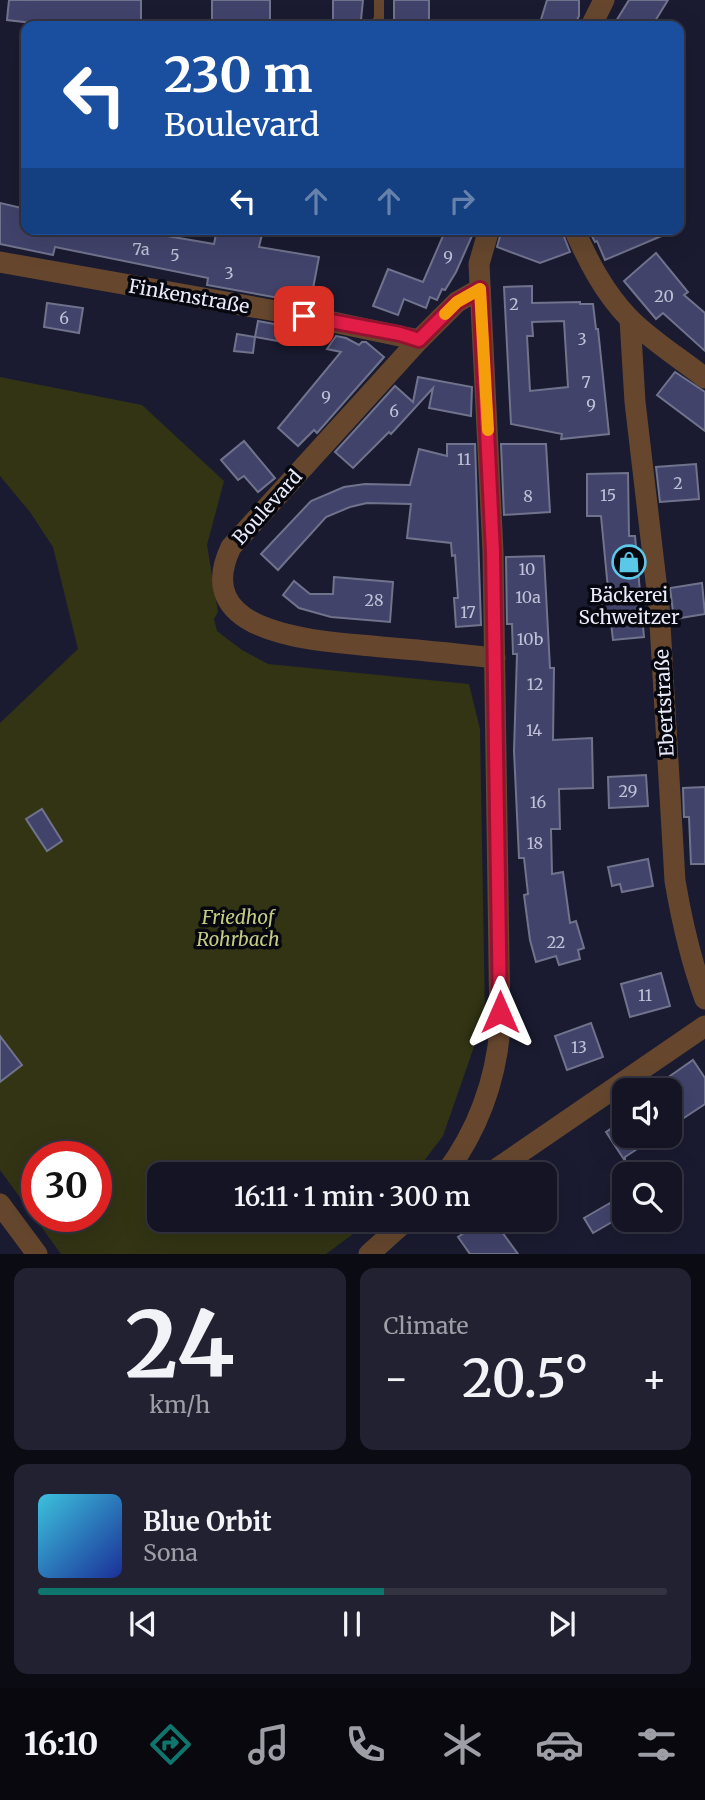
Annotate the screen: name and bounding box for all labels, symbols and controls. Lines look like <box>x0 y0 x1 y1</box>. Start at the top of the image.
text: 230 m <box>164 44 312 105</box>
icon: left <box>49 49 140 140</box>
text: Boulevard <box>164 105 320 145</box>
icon: left <box>224 182 262 220</box>
icon: ahead <box>297 182 335 220</box>
icon: ahead <box>370 182 408 220</box>
icon: right <box>443 182 481 220</box>
house number: 7a <box>132 239 150 259</box>
house number: 5 <box>170 245 180 265</box>
house number: 9 <box>443 247 453 267</box>
house number: 3 <box>224 263 234 283</box>
street label: Finkenstraße <box>127 274 251 318</box>
pin <box>274 286 334 346</box>
house number: 20 <box>654 286 674 306</box>
house number: 2 <box>509 294 519 314</box>
icon: arrive <box>285 297 323 335</box>
house number: 6 <box>59 308 69 328</box>
house number: 3 <box>577 329 587 349</box>
house number: 7 <box>581 372 591 392</box>
house number: 9 <box>321 387 331 407</box>
house number: 9 <box>586 395 596 415</box>
house number: 6 <box>389 401 399 421</box>
house number: 11 <box>457 449 471 469</box>
street label: Boulevard <box>227 465 307 549</box>
house number: 2 <box>673 473 683 493</box>
house number: 15 <box>600 485 616 505</box>
house number: 8 <box>523 486 533 506</box>
shop icon: Bäckerei Schweitzer <box>610 543 648 581</box>
house number: 10 <box>519 559 535 579</box>
place label: Bäckerei Schweitzer <box>579 583 680 629</box>
house number: 10a <box>515 587 541 607</box>
house number: 28 <box>365 590 383 610</box>
house number: 17 <box>460 602 476 622</box>
house number: 10b <box>517 629 544 649</box>
street label: Ebertstraße <box>649 648 679 758</box>
house number: 12 <box>527 674 543 694</box>
house number: 14 <box>526 720 542 740</box>
house number: 29 <box>619 781 637 801</box>
house number: 16 <box>530 792 546 812</box>
house number: 18 <box>527 833 543 853</box>
park label: Friedhof Rohrbach <box>196 905 280 951</box>
house number: 22 <box>547 932 565 952</box>
position arrow <box>463 975 537 1049</box>
house number: 11 <box>638 985 652 1005</box>
house number: 13 <box>571 1037 587 1057</box>
map controls <box>612 1078 682 1232</box>
button: sound <box>612 1078 682 1148</box>
speed limit sign: 30 <box>21 1141 112 1232</box>
button: search <box>612 1162 682 1232</box>
text: 16:11 · 1 min · 300 m <box>234 1180 470 1213</box>
text: 24 <box>125 1287 235 1402</box>
text: Climate <box>384 1311 469 1340</box>
text: 20.5° <box>462 1346 589 1411</box>
text: − <box>384 1355 409 1402</box>
text: + <box>642 1355 667 1402</box>
text: km/h <box>149 1390 210 1419</box>
text: Blue Orbit <box>143 1505 272 1538</box>
text: Sona <box>143 1538 198 1567</box>
icon: previous <box>124 1605 162 1643</box>
icon: pause <box>333 1605 371 1643</box>
icon: next <box>543 1605 581 1643</box>
icon: directions <box>146 1720 195 1769</box>
icon: music <box>244 1720 293 1769</box>
icon: phone <box>341 1720 390 1769</box>
icon: climate <box>438 1720 487 1769</box>
icon: car <box>535 1720 584 1769</box>
icon: filters <box>632 1720 681 1769</box>
text: 16:10 <box>24 1724 98 1764</box>

